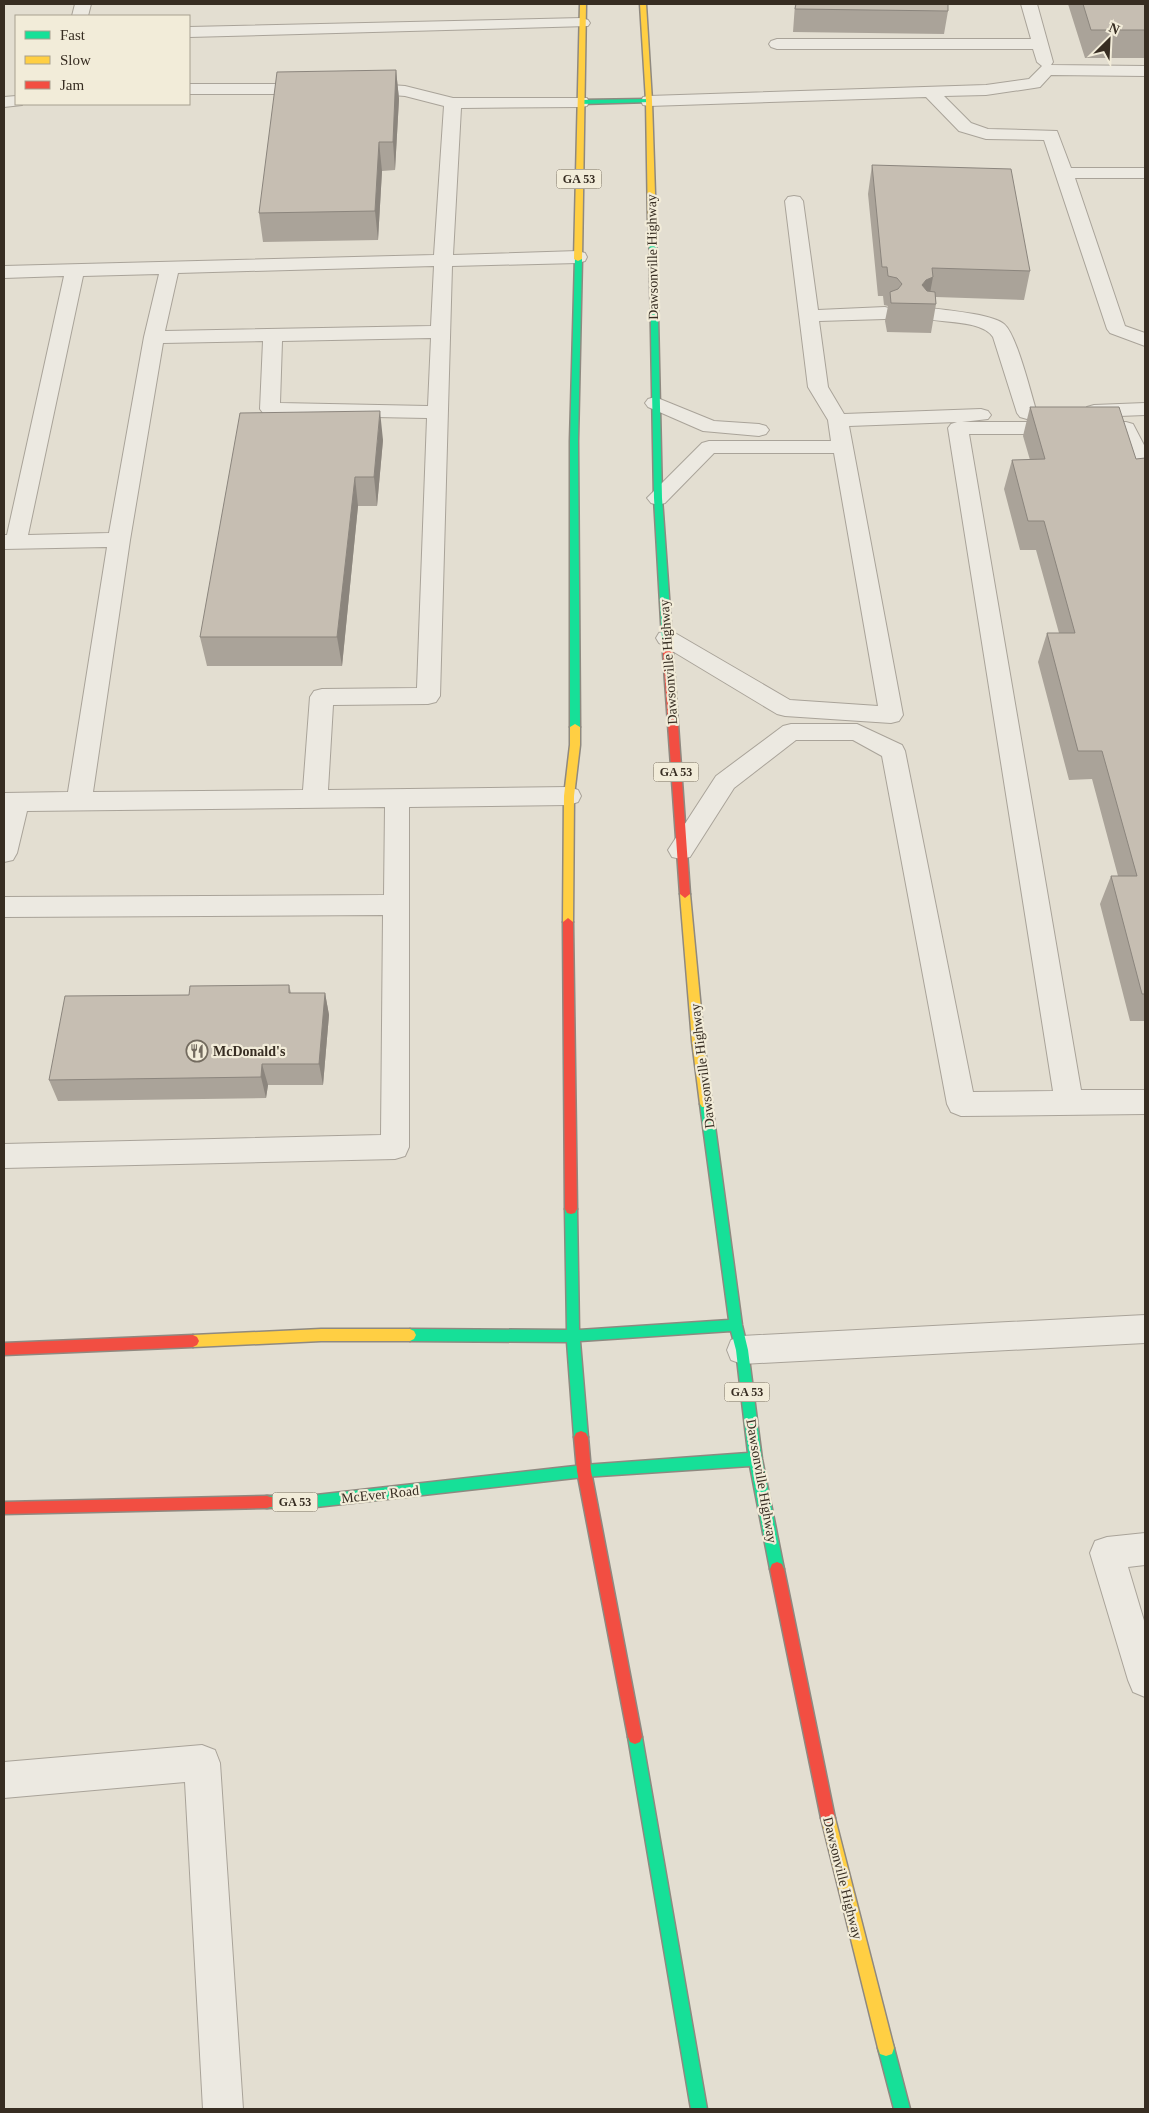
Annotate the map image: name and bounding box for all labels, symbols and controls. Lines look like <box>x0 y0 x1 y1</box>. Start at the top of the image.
legend <box>15 15 190 105</box>
north arrow <box>1084 15 1134 65</box>
text: N <box>1106 20 1122 37</box>
text: Fast <box>60 27 86 43</box>
text: Slow <box>60 52 91 68</box>
text: Jam <box>60 77 84 93</box>
road number: GA 53 <box>556 170 602 188</box>
street label: Dawsonville Highway <box>644 194 661 320</box>
street label: Dawsonville Highway <box>657 599 680 725</box>
road number: GA 53 <box>654 762 698 782</box>
street label: Dawsonville Highway <box>687 1003 718 1129</box>
restaurant icon: McDonald's <box>185 1039 209 1063</box>
place label: McDonald's <box>213 1044 286 1059</box>
road number: GA 53 <box>724 1382 770 1401</box>
street label: Dawsonville Highway <box>743 1418 780 1544</box>
street label: McEver Road <box>340 1483 420 1506</box>
road number: GA 53 <box>272 1492 318 1511</box>
street label: Dawsonville Highway <box>820 1815 865 1941</box>

